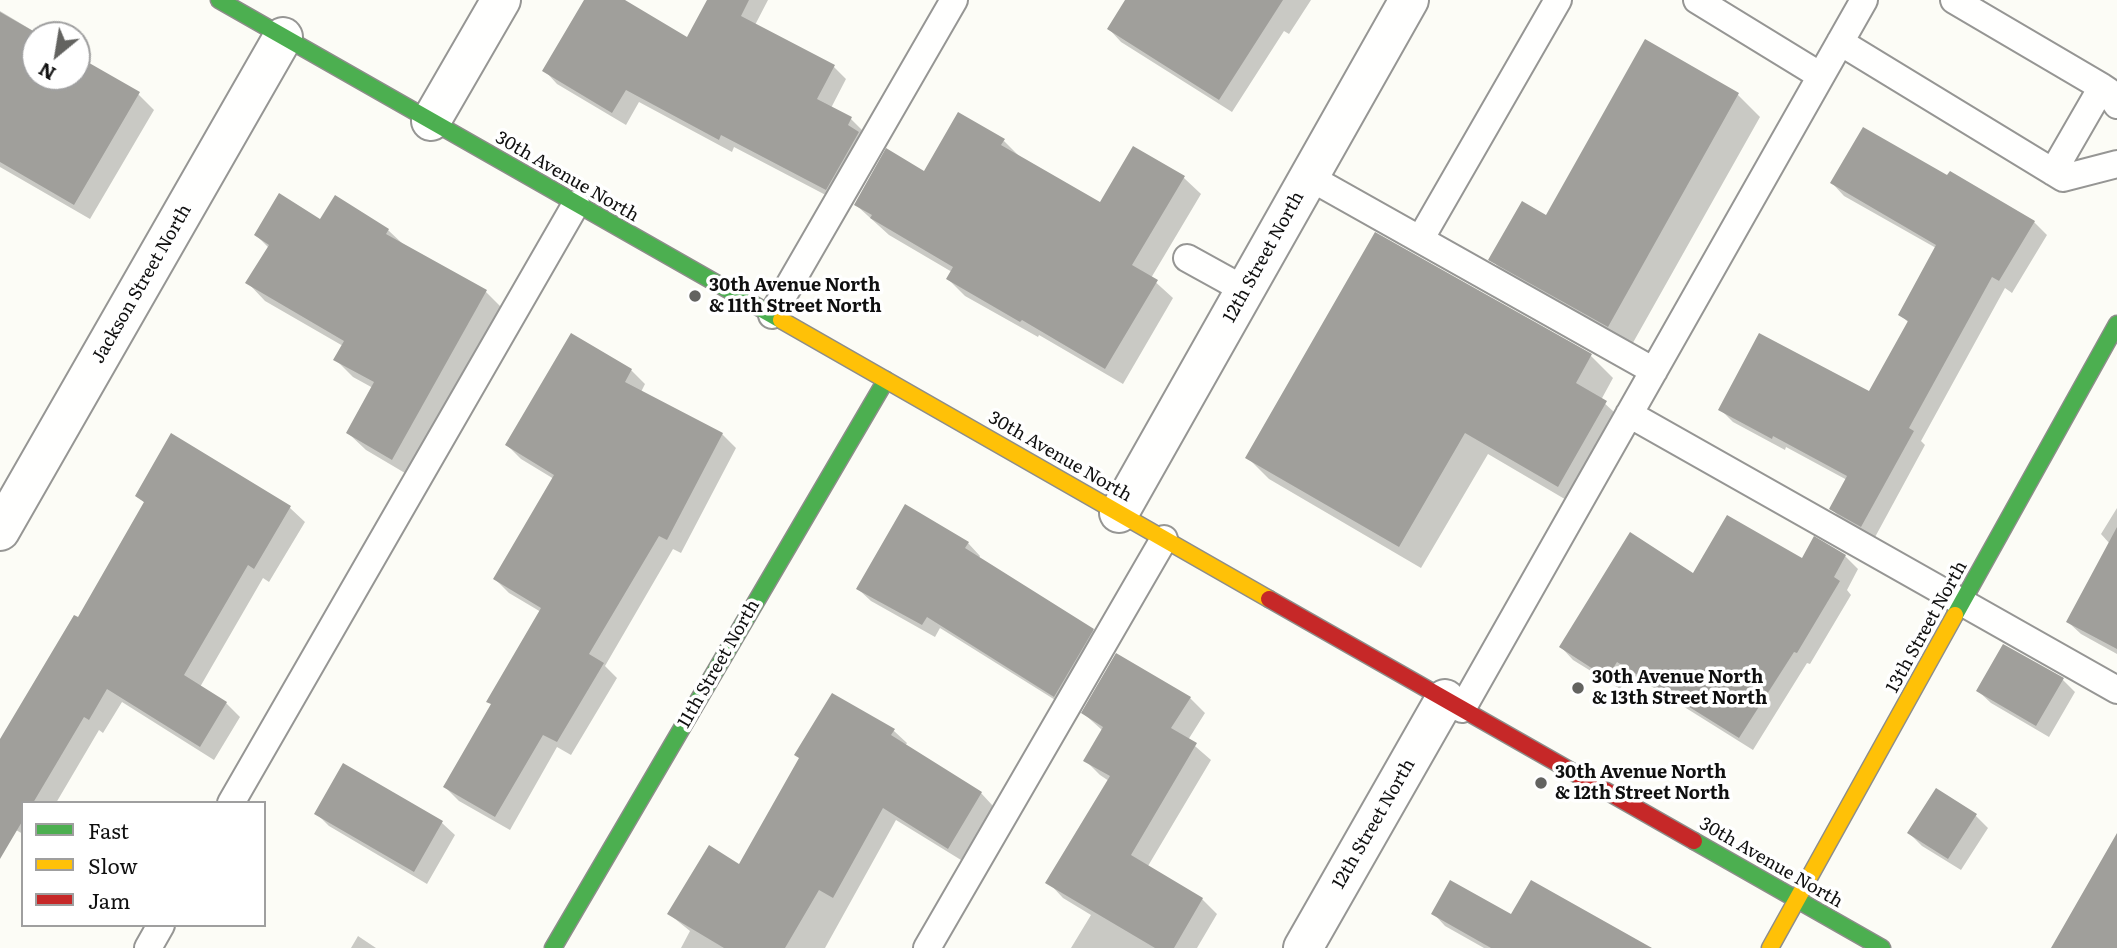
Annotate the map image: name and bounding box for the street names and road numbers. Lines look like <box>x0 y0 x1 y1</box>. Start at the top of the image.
street label: 30th Avenue North <box>491 127 643 227</box>
street label: 12th Street North <box>1219 188 1309 326</box>
street label: Jackson Street North <box>88 201 196 367</box>
street label: 30th Avenue North <box>984 407 1136 507</box>
street label: 13th Street North <box>1882 557 1972 697</box>
street label: 11th Street North <box>673 596 765 732</box>
street label: 12th Street North <box>1328 755 1420 893</box>
street label: 30th Avenue North <box>1695 813 1847 913</box>

